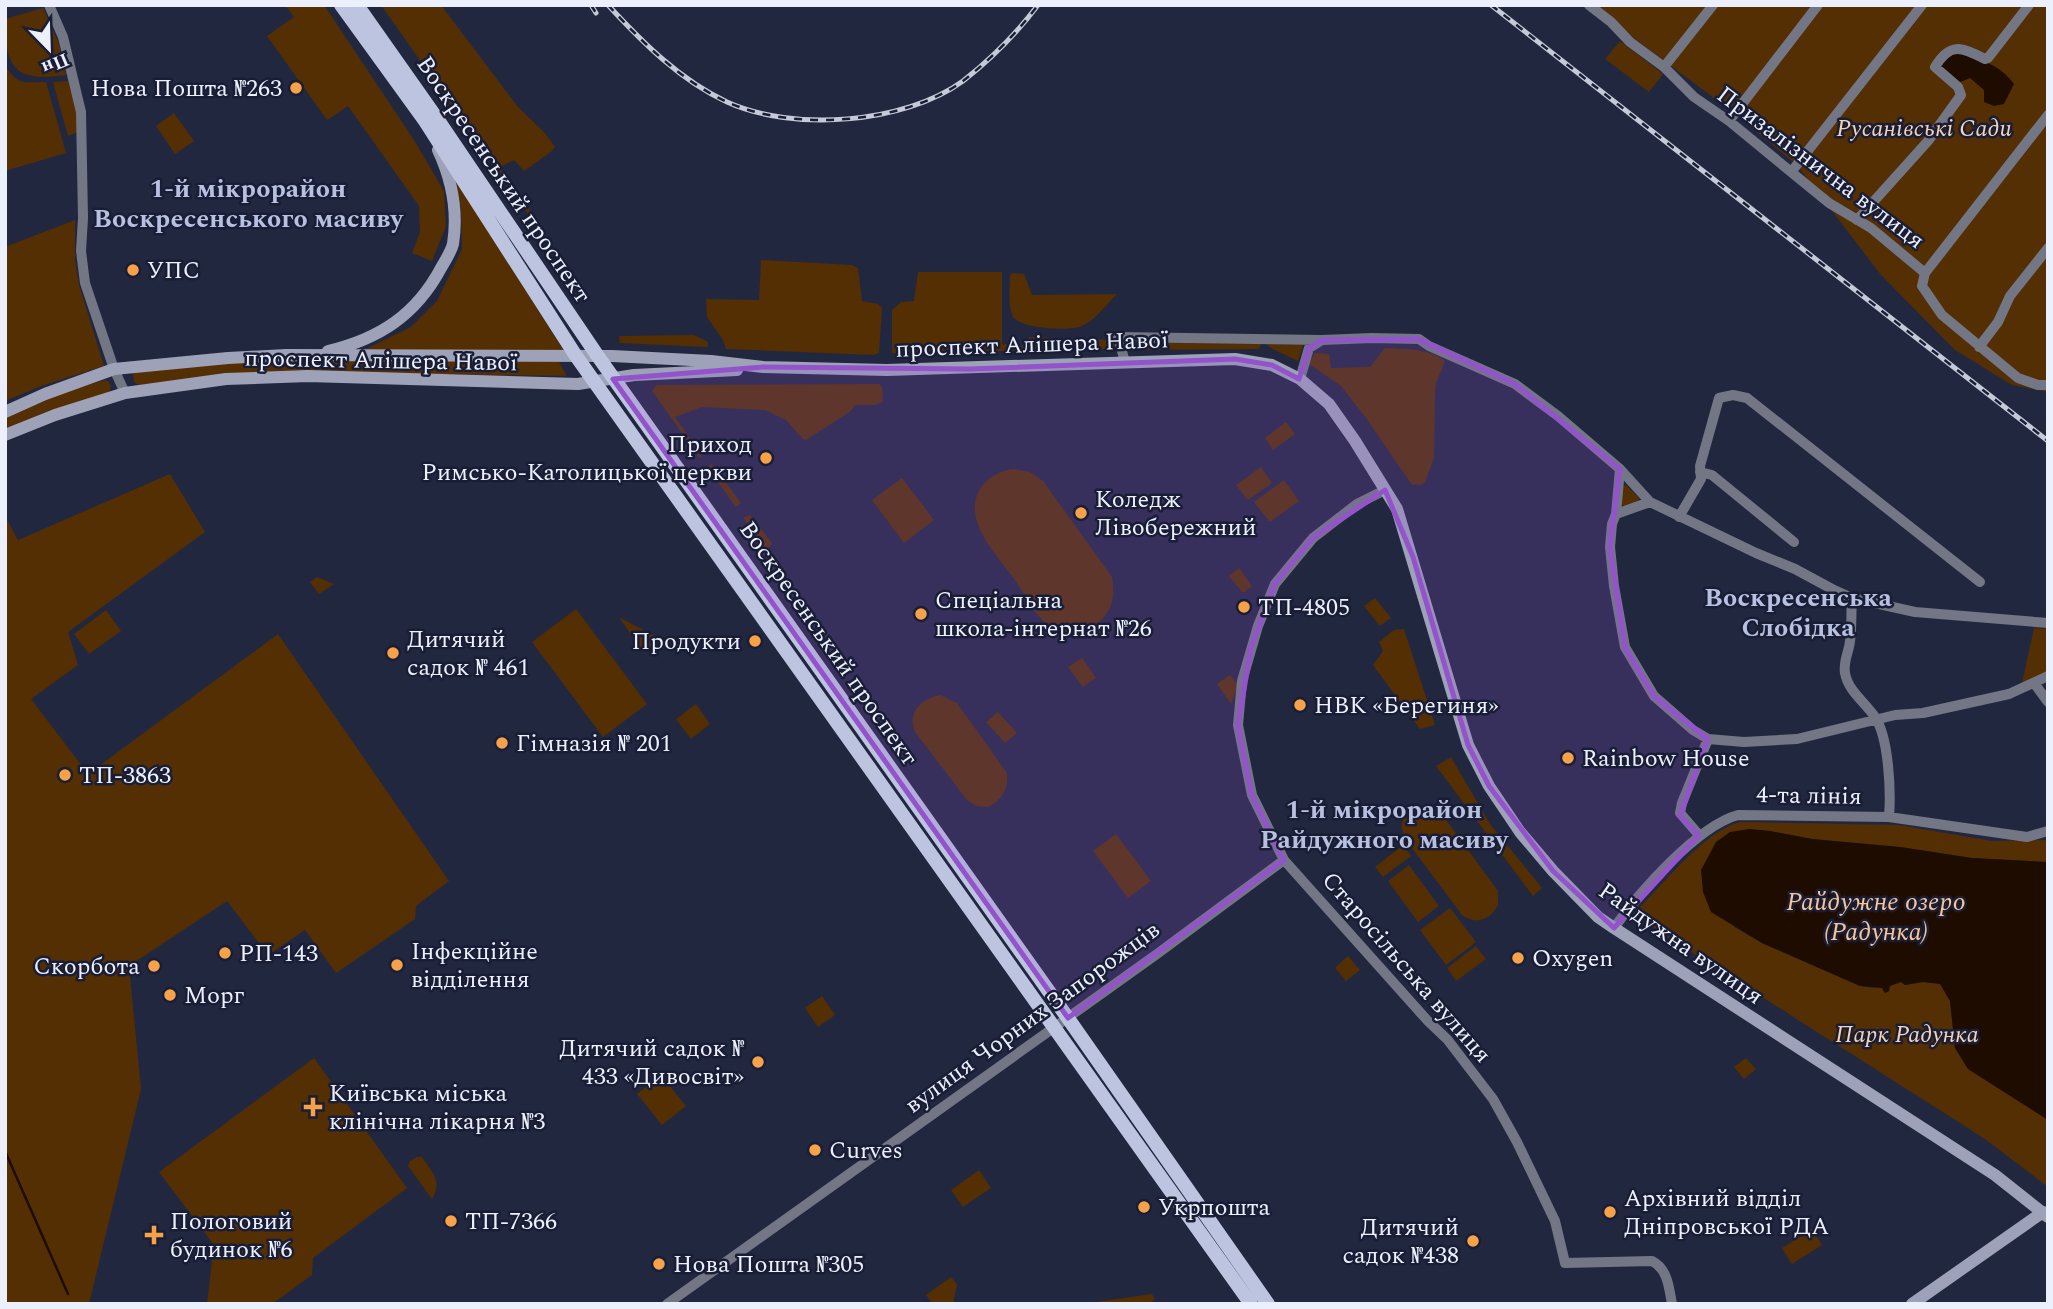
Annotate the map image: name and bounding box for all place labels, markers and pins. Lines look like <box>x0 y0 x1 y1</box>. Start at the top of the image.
place label: Нова Пошта №263 <box>91 71 282 107</box>
marker: Нова Пошта №263 <box>288 80 304 96</box>
place label: УПС <box>147 253 200 289</box>
marker: УПС <box>125 262 141 278</box>
place label: Приход Римсько-Католицької церкви <box>421 427 752 491</box>
marker: Приход Римсько-Католицької церкви <box>758 450 774 466</box>
place label: Коледж Лівобережний <box>1095 482 1256 546</box>
marker: Коледж Лівобережний <box>1073 505 1089 521</box>
place label: Спеціальна школа-інтернат №26 <box>935 583 1152 647</box>
place label: ТП-4805 <box>1258 590 1350 626</box>
marker: ТП-4805 <box>1236 599 1252 615</box>
marker: Спеціальна школа-інтернат №26 <box>913 606 929 622</box>
place label: Дитячий садок № 461 <box>407 622 529 686</box>
place label: Продукти <box>632 624 741 660</box>
marker: Продукти <box>747 633 763 649</box>
marker: Дитячий садок № 461 <box>385 645 401 661</box>
place label: НВК «Берегиня» <box>1314 688 1499 724</box>
marker: НВК «Берегиня» <box>1292 697 1308 713</box>
place label: Гімназія № 201 <box>516 726 672 762</box>
marker: Гімназія № 201 <box>494 735 510 751</box>
place label: Rainbow House <box>1582 741 1750 777</box>
marker: Rainbow House <box>1560 750 1576 766</box>
place label: ТП-3863 <box>79 758 171 794</box>
marker: ТП-3863 <box>57 767 73 783</box>
place label: Інфекційне відділення <box>411 934 538 998</box>
place label: РП-143 <box>239 936 318 972</box>
place label: Oxygen <box>1532 941 1613 977</box>
marker: РП-143 <box>217 945 233 961</box>
place label: Скорбота <box>33 949 140 985</box>
marker: Oxygen <box>1510 950 1526 966</box>
marker: Інфекційне відділення <box>389 957 405 973</box>
marker: Скорбота <box>146 958 162 974</box>
place label: Морг <box>184 978 245 1014</box>
marker: Морг <box>162 987 178 1003</box>
place label: Дитячий садок № 433 «Дивосвіт» <box>559 1031 745 1095</box>
marker: Дитячий садок № 433 «Дивосвіт» <box>750 1054 766 1070</box>
place label: Київська міська клінічна лікарня №3 <box>329 1076 545 1140</box>
marker: Київська міська клінічна лікарня №3 <box>303 1097 323 1117</box>
place label: Curves <box>829 1133 903 1169</box>
marker: Curves <box>807 1142 823 1158</box>
place label: Архівний відділ Дніпровської РДА <box>1624 1181 1829 1245</box>
place label: Укрпошта <box>1158 1190 1271 1226</box>
marker: Укрпошта <box>1136 1199 1152 1215</box>
place label: Пологовий будинок №6 <box>170 1204 292 1268</box>
place label: ТП-7366 <box>465 1204 557 1240</box>
marker: Архівний відділ Дніпровської РДА <box>1602 1204 1618 1220</box>
place label: Дитячий садок №438 <box>1343 1210 1459 1274</box>
marker: ТП-7366 <box>443 1213 459 1229</box>
marker: Пологовий будинок №6 <box>144 1225 164 1245</box>
marker: Дитячий садок №438 <box>1465 1233 1481 1249</box>
place label: Нова Пошта №305 <box>673 1247 864 1283</box>
marker: Нова Пошта №305 <box>651 1256 667 1272</box>

